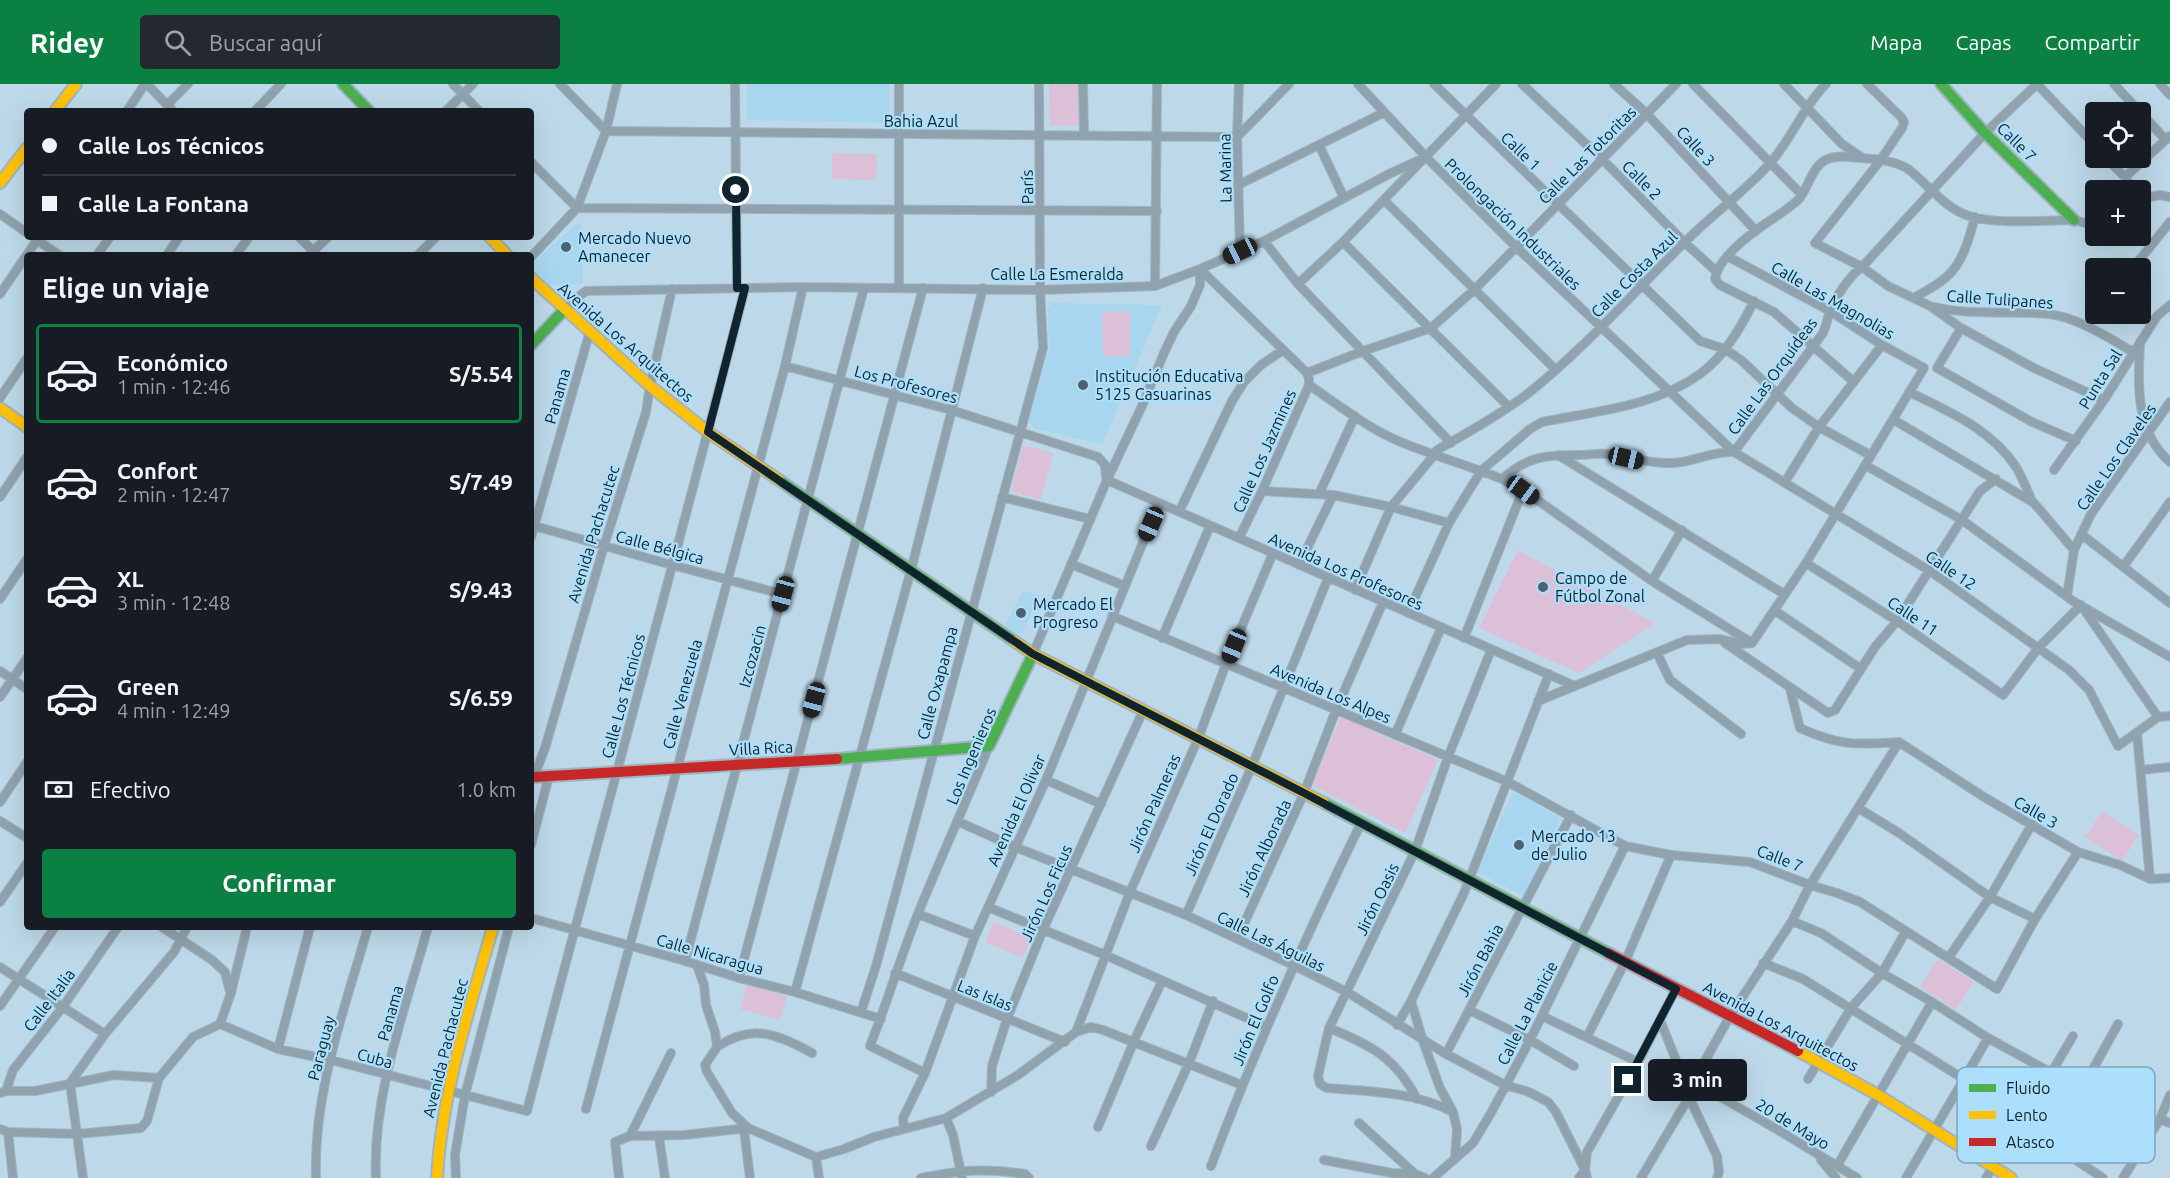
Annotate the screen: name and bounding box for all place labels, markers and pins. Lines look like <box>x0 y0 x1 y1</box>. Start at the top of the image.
place label: Mercado Nuevo Amanecer <box>578 229 691 265</box>
marker: Mercado Nuevo Amanecer <box>559 240 573 254</box>
place label: Institución Educativa 5125 Casuarinas <box>1095 367 1243 403</box>
marker: Institución Educativa 5125 Casuarinas <box>1076 378 1090 392</box>
place label: Campo de Fútbol Zonal <box>1555 569 1645 605</box>
marker: Campo de Fútbol Zonal <box>1536 580 1550 594</box>
place label: Mercado El Progreso <box>1033 595 1113 631</box>
marker: Mercado El Progreso <box>1014 606 1028 620</box>
place label: Mercado 13 de Julio <box>1531 827 1616 863</box>
marker: Mercado 13 de Julio <box>1512 838 1526 852</box>

